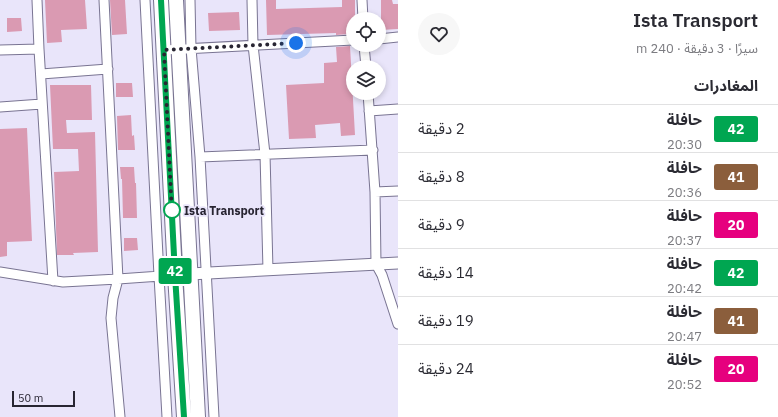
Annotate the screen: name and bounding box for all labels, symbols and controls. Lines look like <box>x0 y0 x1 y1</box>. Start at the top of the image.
text: Ista Transport <box>633 8 758 32</box>
map controls <box>346 12 386 100</box>
button: locate <box>346 12 386 52</box>
button: heart <box>418 13 460 55</box>
your location <box>286 33 306 53</box>
text: سيرًا · 3 دقيقة · 240 m <box>636 40 758 57</box>
button: layers <box>346 60 386 100</box>
text: المغادرات <box>694 76 758 95</box>
text: حافلة <box>667 110 702 129</box>
text: 2 دقيقة <box>418 119 465 138</box>
text: 42 <box>728 120 744 138</box>
text: 20:30 <box>667 136 702 153</box>
text: حافلة <box>667 158 702 177</box>
text: 8 دقيقة <box>418 167 465 186</box>
text: 41 <box>728 168 744 186</box>
text: 20:36 <box>667 184 702 201</box>
marker: Ista Transport <box>163 201 181 219</box>
place label: Ista Transport <box>184 203 264 218</box>
text: حافلة <box>667 206 702 225</box>
text: 9 دقيقة <box>418 215 465 234</box>
text: 20 <box>728 216 744 234</box>
text: 20:37 <box>667 232 702 249</box>
text: حافلة <box>667 254 702 273</box>
line badge: 42 <box>157 258 193 284</box>
text: 42 <box>167 262 183 280</box>
text: 14 دقيقة <box>418 263 474 282</box>
text: 42 <box>728 264 744 282</box>
text: 20:42 <box>667 280 702 297</box>
text: حافلة <box>667 302 702 321</box>
text: 19 دقيقة <box>418 311 474 330</box>
text: 41 <box>728 312 744 330</box>
text: 20:47 <box>667 328 702 345</box>
text: حافلة <box>667 350 702 369</box>
text: 24 دقيقة <box>418 359 474 378</box>
text: 20 <box>728 360 744 378</box>
text: 20:52 <box>667 376 702 393</box>
scale bar <box>12 389 75 408</box>
text: 50 m <box>18 391 43 405</box>

